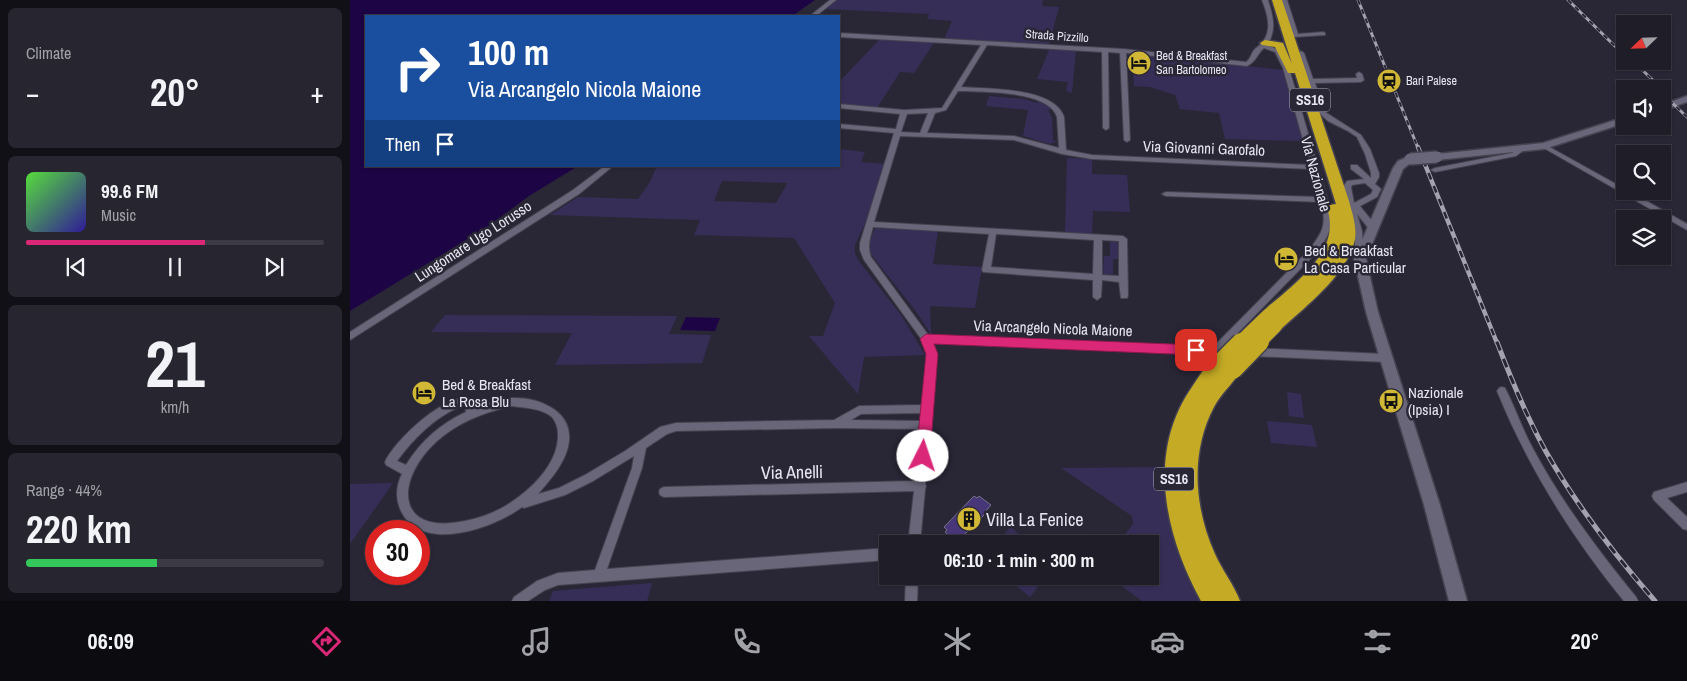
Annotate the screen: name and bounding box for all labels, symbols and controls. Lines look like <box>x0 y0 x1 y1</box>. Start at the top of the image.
north arrow <box>1616 15 1671 70</box>
map controls <box>1616 15 1671 265</box>
street label: Strada Pizzillo <box>1025 26 1089 46</box>
text: 100 m <box>468 29 549 76</box>
icon: right <box>385 35 450 100</box>
text: Climate <box>26 42 71 64</box>
place label: Bed & Breakfast San Bartolomeo <box>1156 48 1227 78</box>
hotel icon: Bed & Breakfast San Bartolomeo <box>1126 50 1152 76</box>
text: 20° <box>150 67 200 118</box>
station icon: Bari Palese <box>1376 68 1402 94</box>
place label: Bari Palese <box>1406 73 1457 89</box>
text: − <box>26 74 39 112</box>
text: + <box>311 74 324 112</box>
text: Via Arcangelo Nicola Maione <box>468 74 701 104</box>
button: sound <box>1616 80 1671 135</box>
road number: SS16 <box>1290 88 1330 112</box>
icon: arrive <box>431 130 459 158</box>
text: Then <box>385 131 421 157</box>
street label: Via Nazionale <box>1296 134 1336 214</box>
street label: Via Giovanni Garofalo <box>1143 135 1266 161</box>
button: search <box>1616 145 1671 200</box>
text: 99.6 FM <box>101 178 158 204</box>
street label: Lungomare Ugo Lorusso <box>411 195 536 287</box>
text: Music <box>101 204 136 226</box>
button: layers <box>1616 210 1671 265</box>
place label: Bed & Breakfast La Casa Particular <box>1304 240 1406 278</box>
hotel icon: Bed & Breakfast La Casa Particular <box>1273 246 1299 272</box>
icon: previous <box>62 253 90 281</box>
icon: pause <box>161 253 189 281</box>
icon: next <box>260 253 288 281</box>
street label: Via Arcangelo Nicola Maione <box>973 315 1133 341</box>
text: 21 <box>145 320 205 407</box>
pin <box>1175 329 1217 371</box>
icon: arrive <box>1182 336 1210 364</box>
place label: Bed & Breakfast La Rosa Blu <box>442 374 531 412</box>
hotel icon: Bed & Breakfast La Rosa Blu <box>411 380 437 406</box>
place label: Nazionale (Ipsia) I <box>1408 382 1464 420</box>
bus stop icon: Nazionale (Ipsia) I <box>1378 388 1404 414</box>
text: km/h <box>161 396 189 418</box>
position arrow <box>896 429 948 481</box>
street label: Via Anelli <box>761 459 823 485</box>
road number: SS16 <box>1154 468 1194 490</box>
text: Range · 44% <box>26 479 102 501</box>
text: 220 km <box>26 504 132 555</box>
building icon: Villa La Fenice <box>956 506 982 532</box>
place label: Villa La Fenice <box>986 507 1084 532</box>
speed limit sign: 30 <box>365 520 430 585</box>
text: 06:10 · 1 min · 300 m <box>944 547 1094 573</box>
icon: directions <box>309 624 344 659</box>
icon: music <box>519 624 554 659</box>
icon: phone <box>729 624 764 659</box>
icon: climate <box>940 624 975 659</box>
icon: car <box>1150 624 1185 659</box>
icon: filters <box>1360 624 1395 659</box>
text: 06:09 <box>88 626 134 656</box>
text: 20° <box>1570 626 1599 656</box>

